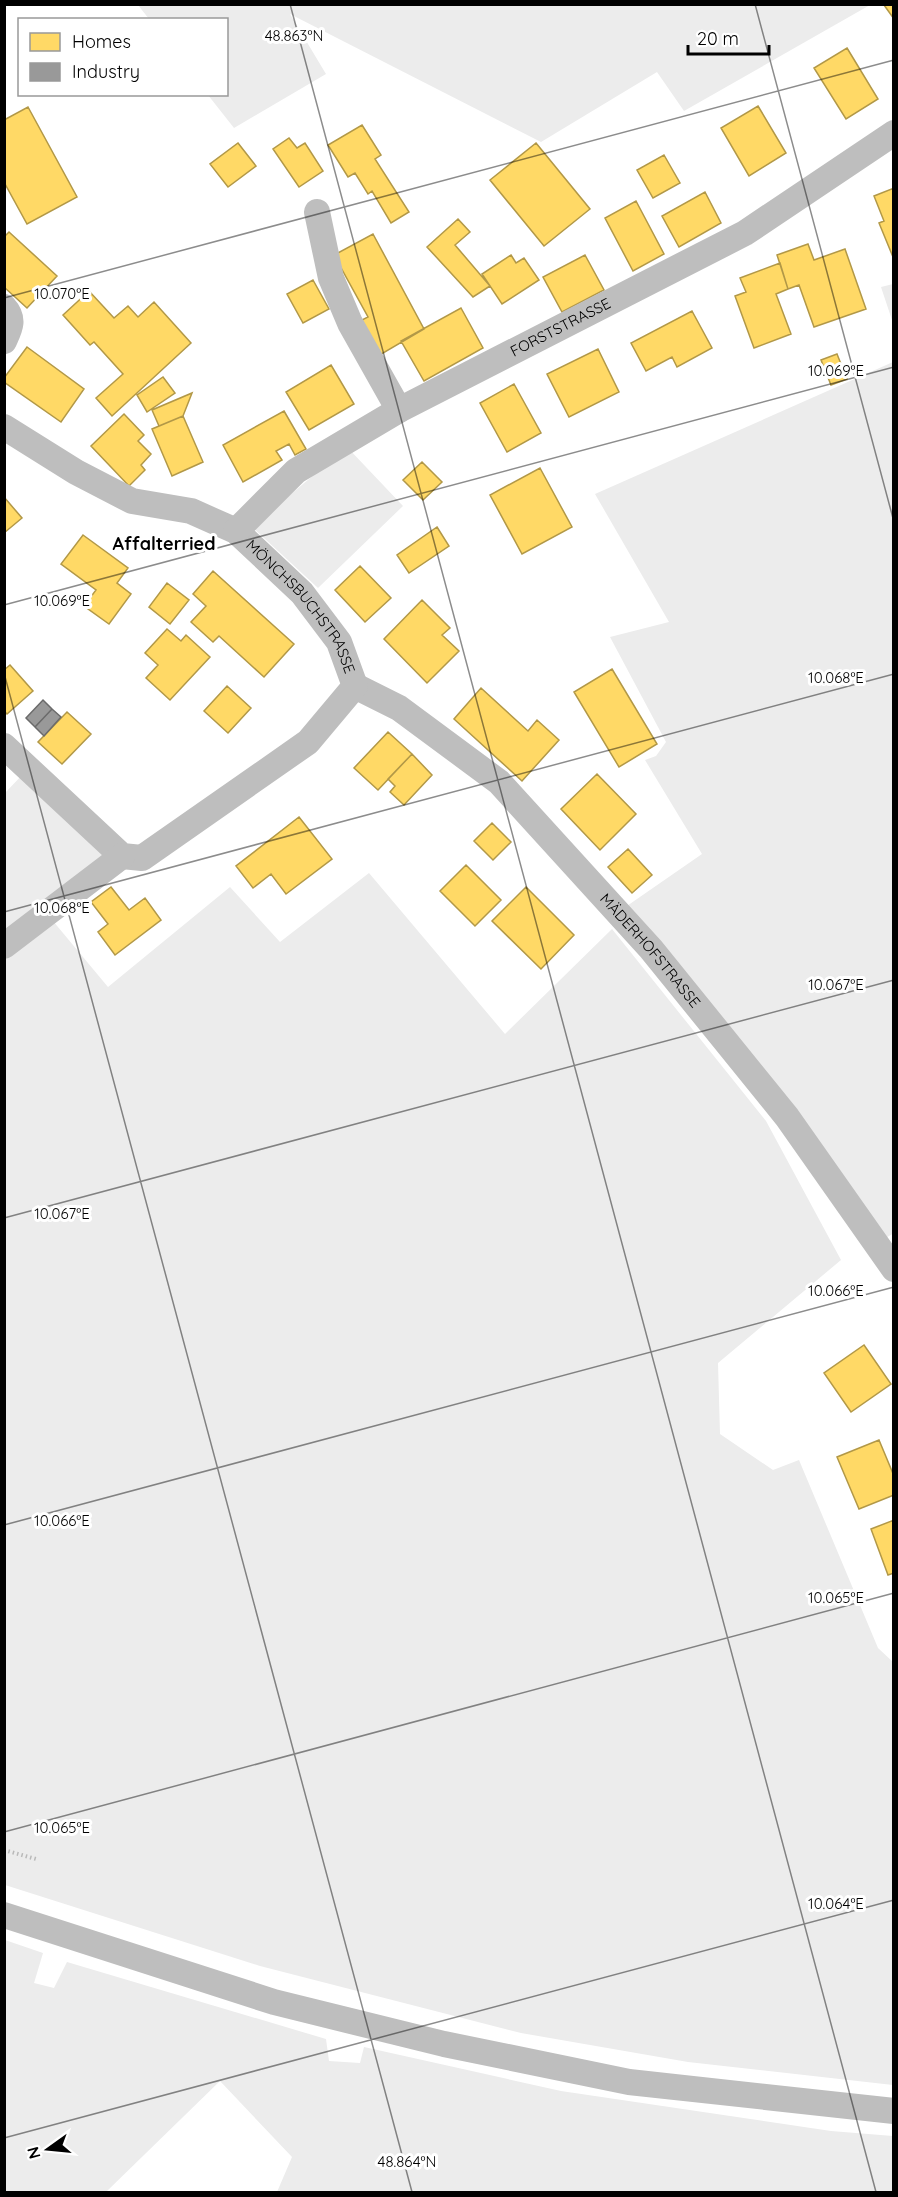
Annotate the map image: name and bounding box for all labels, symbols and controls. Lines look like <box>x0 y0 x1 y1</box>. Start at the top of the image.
legend <box>18 18 228 96</box>
scale bar <box>688 18 769 56</box>
text: 48.863°N <box>265 26 323 45</box>
text: 20 m <box>697 27 739 50</box>
text: Homes <box>72 30 131 53</box>
text: Industry <box>72 60 140 83</box>
text: 10.070°E <box>34 284 90 303</box>
street label: FORSTSTRASSE <box>507 293 614 360</box>
text: 10.069°E <box>808 361 864 380</box>
district label: Affalterried <box>112 532 216 555</box>
street label: MÖNCHSBUCHSTRASSE <box>242 535 360 676</box>
text: 10.069°E <box>34 591 90 610</box>
text: 10.068°E <box>808 668 864 687</box>
street label: MÄDERHOFSTRASSE <box>596 889 705 1011</box>
text: 10.068°E <box>34 898 90 917</box>
text: 10.067°E <box>808 975 864 994</box>
text: 10.067°E <box>34 1204 90 1223</box>
text: 10.066°E <box>808 1281 864 1300</box>
text: 10.066°E <box>34 1511 90 1530</box>
text: 10.065°E <box>808 1588 864 1607</box>
text: 10.065°E <box>34 1818 90 1837</box>
text: 10.064°E <box>808 1894 864 1913</box>
north arrow <box>18 2119 78 2179</box>
text: N <box>22 2145 45 2161</box>
text: 48.864°N <box>378 2152 436 2171</box>

